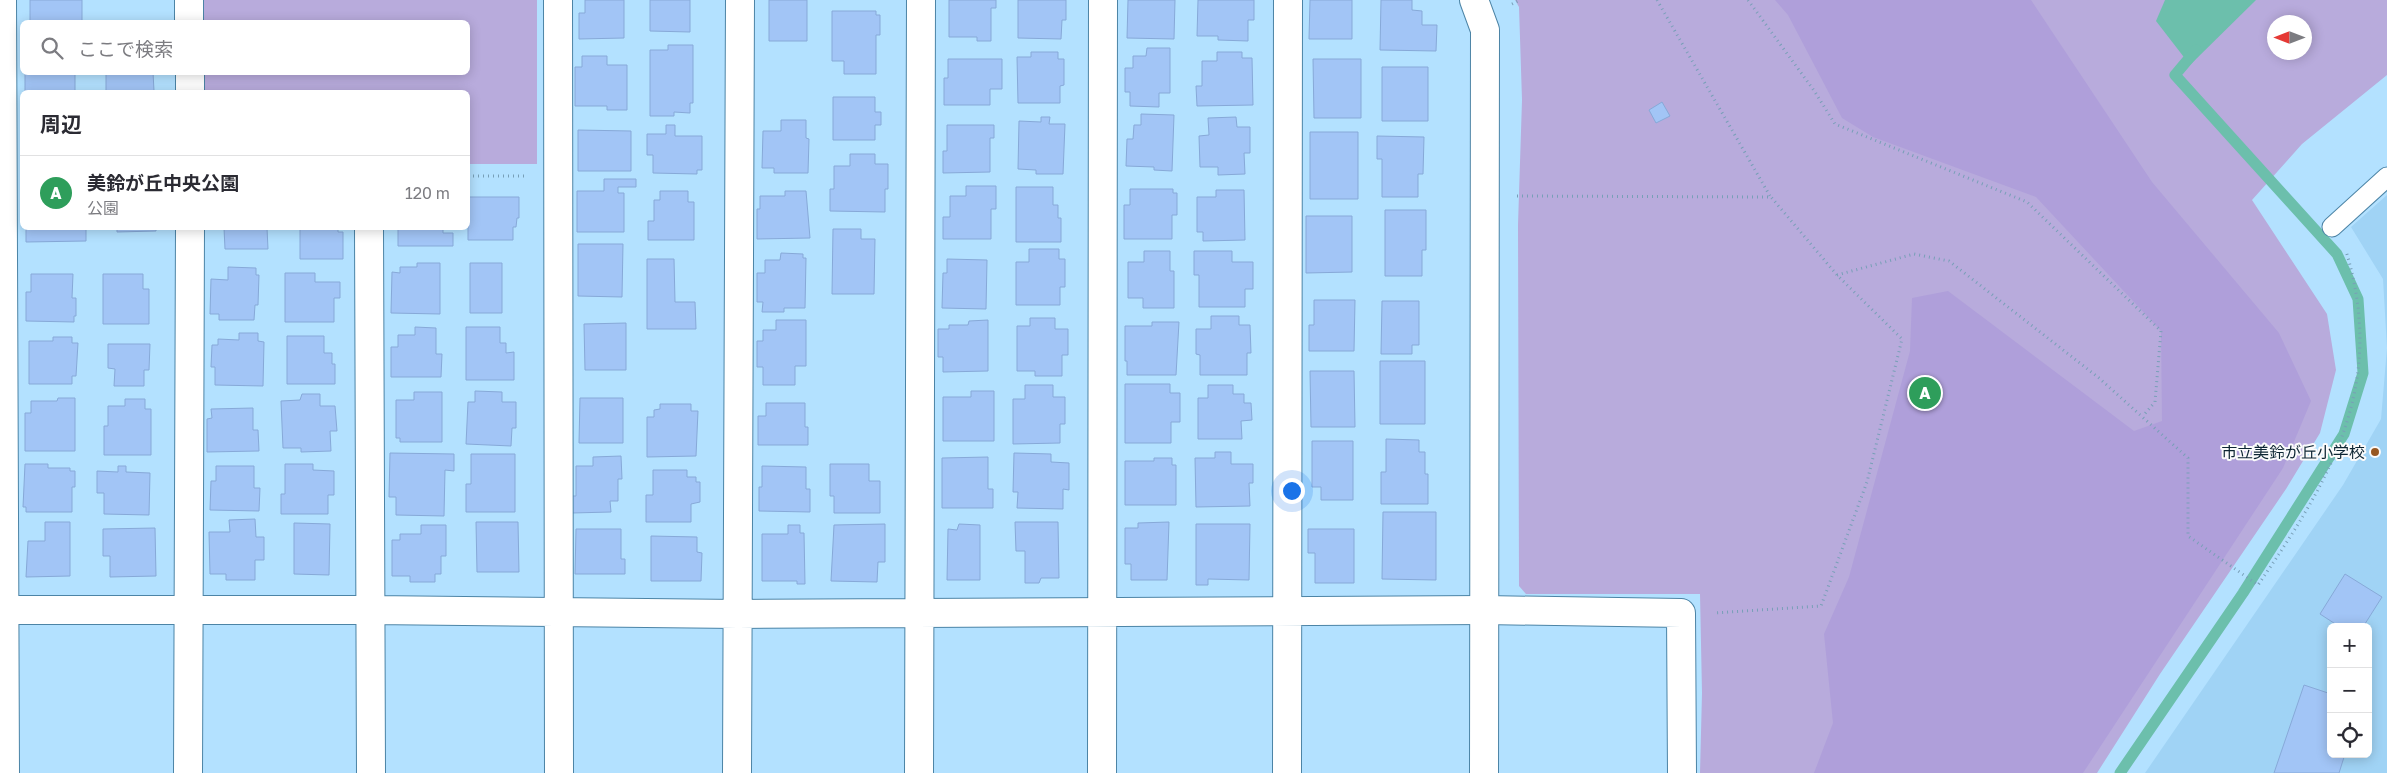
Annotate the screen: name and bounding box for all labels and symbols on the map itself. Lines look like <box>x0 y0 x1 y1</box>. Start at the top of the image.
north arrow <box>2267 15 2312 60</box>
pin: A <box>1909 374 1941 412</box>
place label: 市立美鈴が丘小学校 <box>2221 442 2365 462</box>
marker: 市立美鈴が丘小学校 <box>2369 446 2381 458</box>
your location <box>1279 478 1305 504</box>

